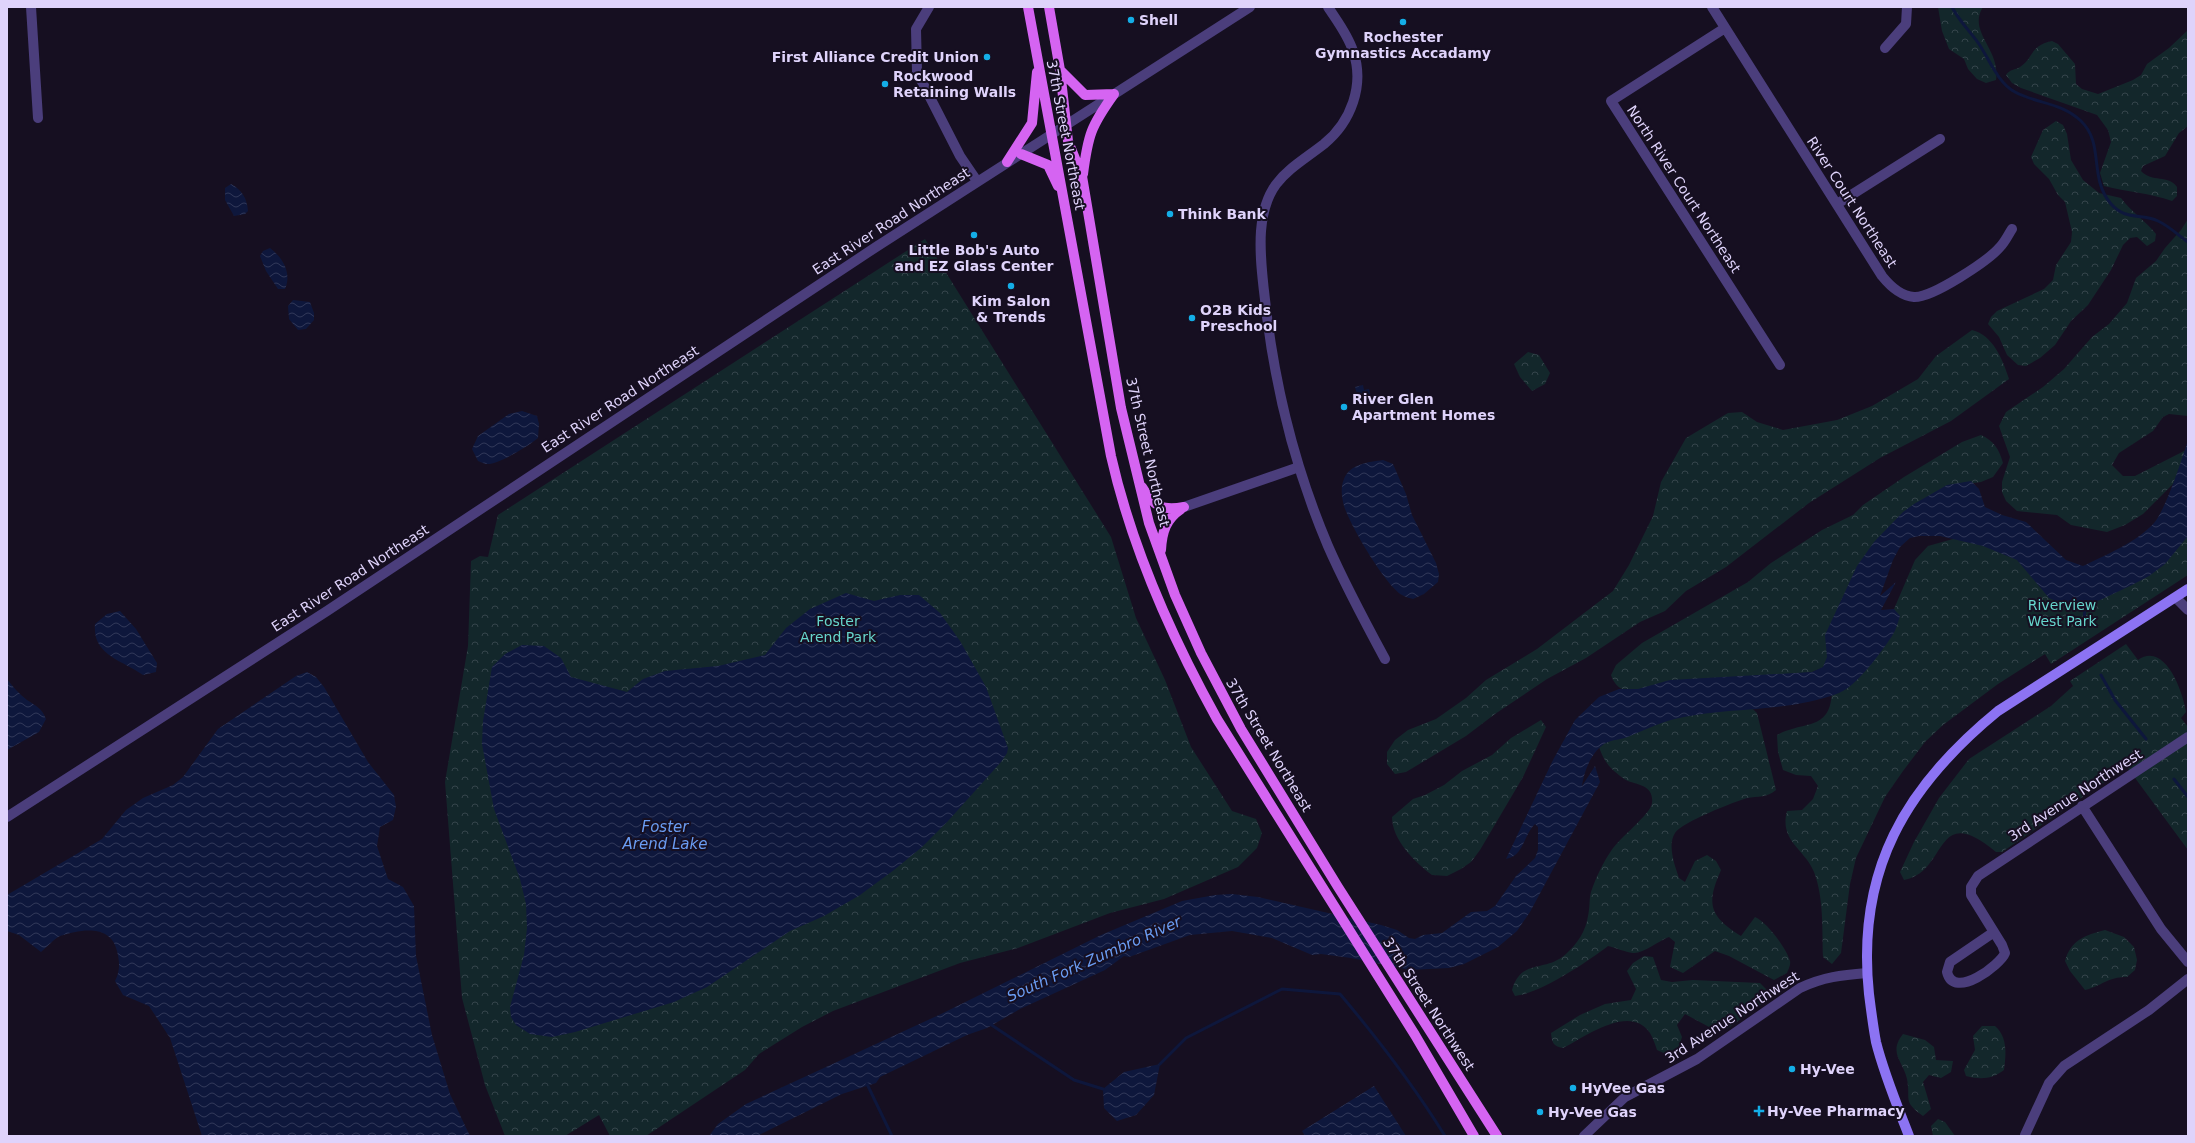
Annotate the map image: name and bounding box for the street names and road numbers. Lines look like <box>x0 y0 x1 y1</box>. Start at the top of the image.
street label: 37th Street Northeast <box>1044 59 1089 212</box>
street label: North River Court Northeast <box>1624 102 1744 276</box>
street label: River Court Northeast <box>1804 134 1901 271</box>
street label: East River Road Northeast <box>809 164 973 278</box>
street label: East River Road Northeast <box>538 342 702 456</box>
street label: 37th Street Northeast <box>1123 376 1173 529</box>
street label: East River Road Northeast <box>268 521 432 635</box>
street label: 37th Street Northeast <box>1223 675 1315 815</box>
street label: 3rd Avenue Northwest <box>2005 745 2145 844</box>
street label: 37th Street Northwest <box>1380 934 1478 1074</box>
street label: 3rd Avenue Northwest <box>1662 967 1802 1066</box>

